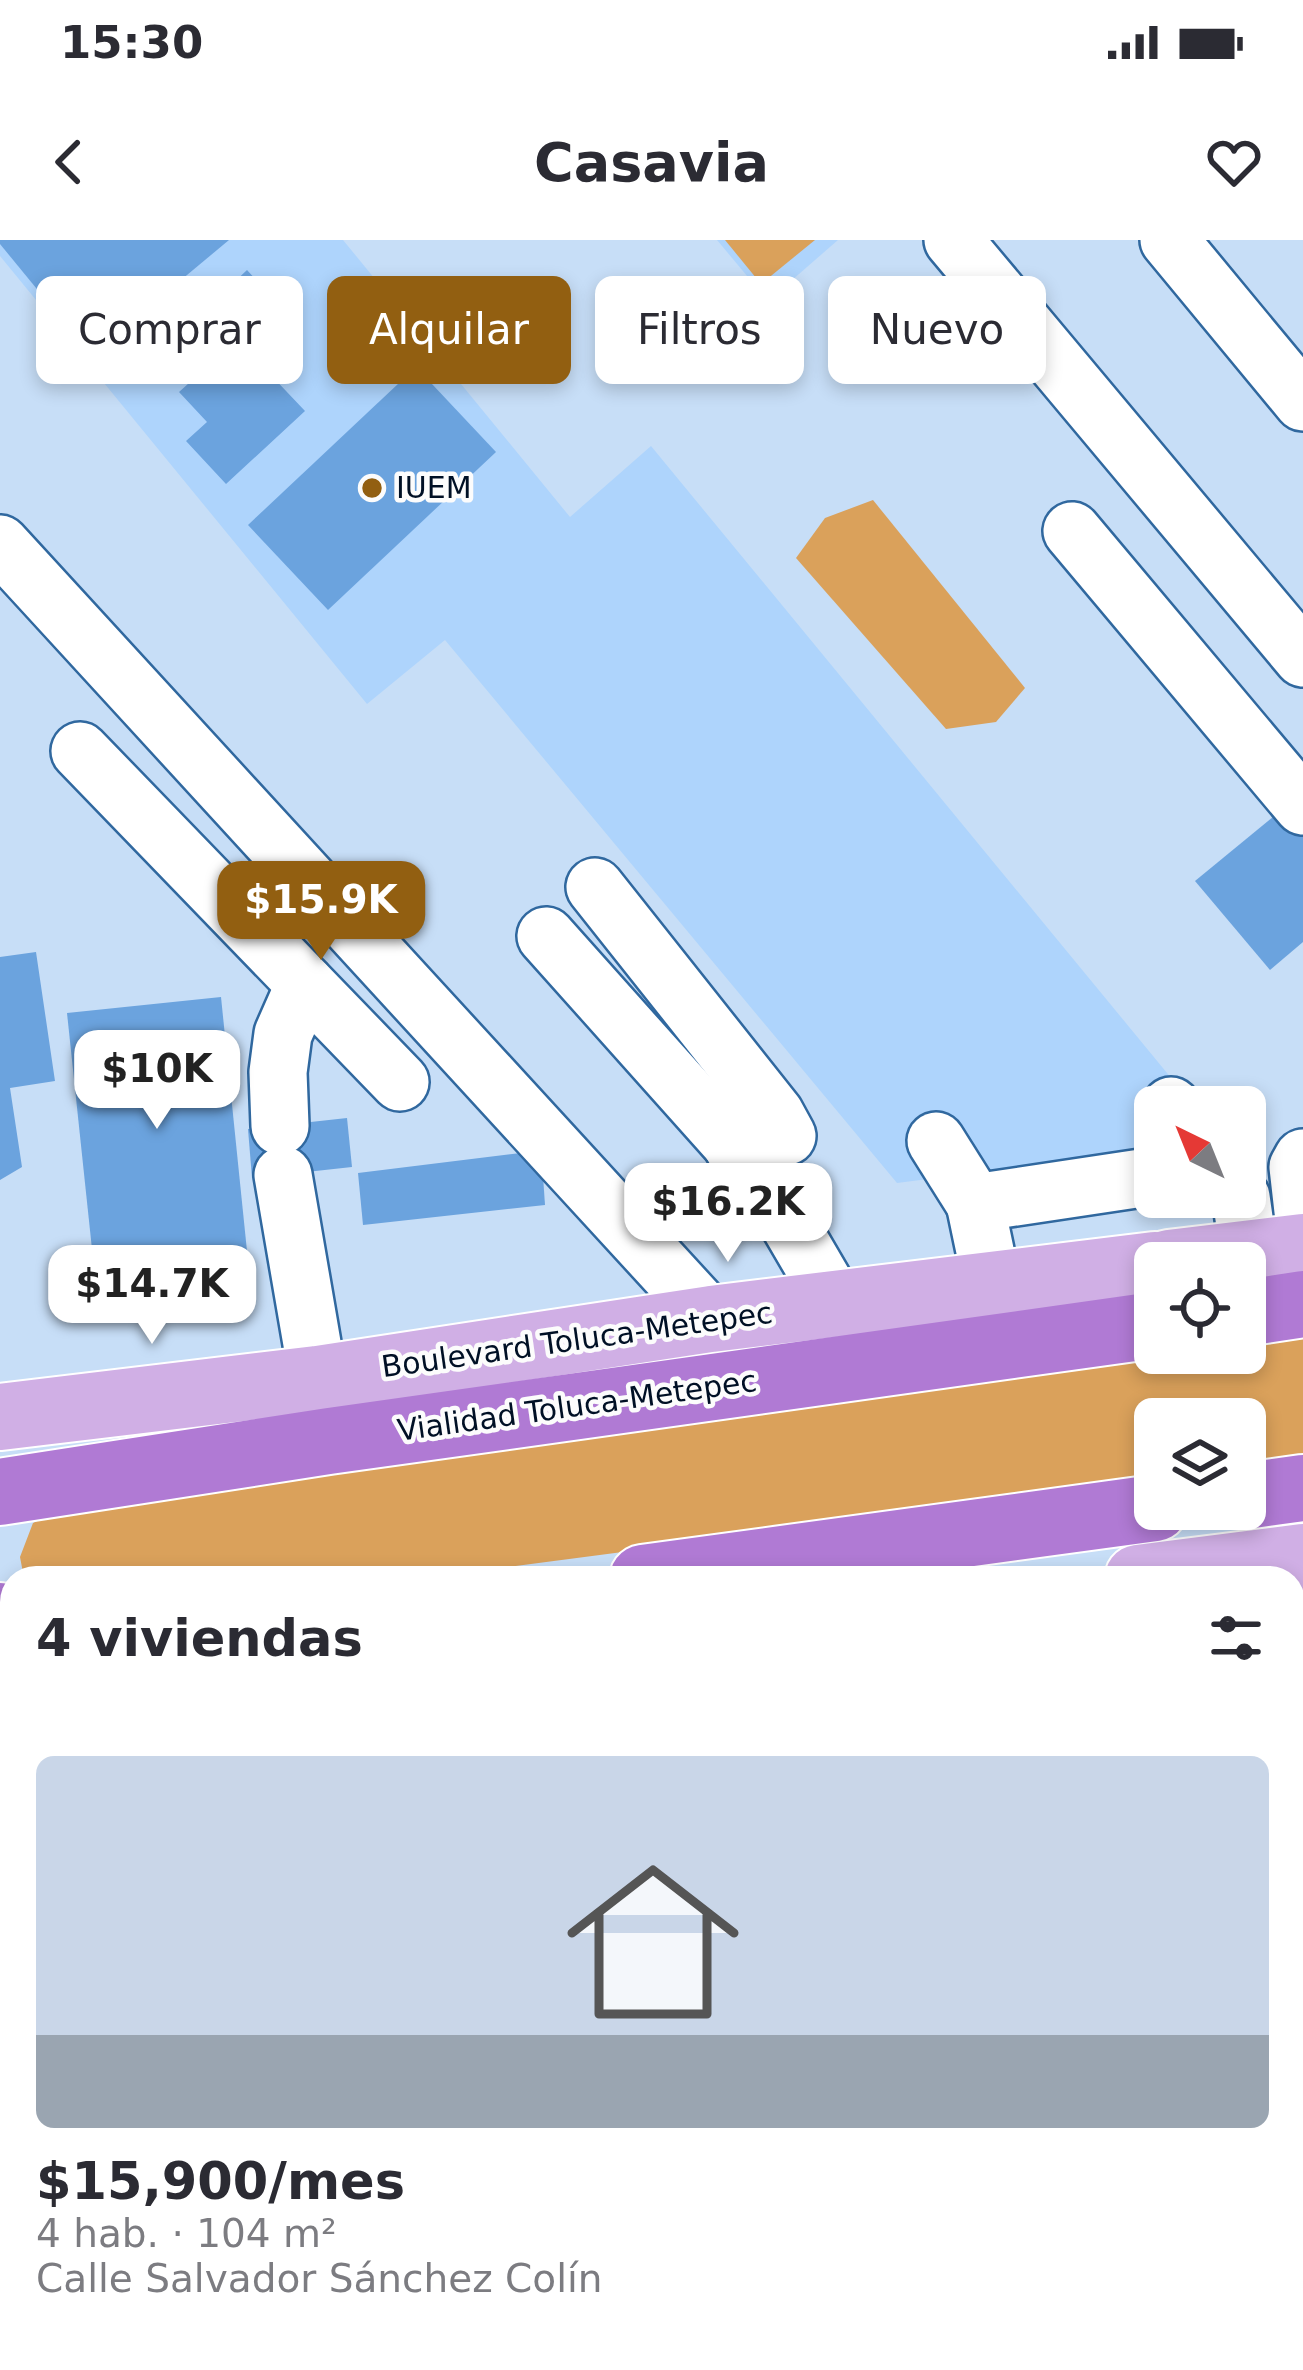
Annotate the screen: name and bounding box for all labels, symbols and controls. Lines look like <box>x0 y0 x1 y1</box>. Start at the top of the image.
text: 15:30 <box>60 16 203 69</box>
icon: back <box>36 129 102 195</box>
icon: heart <box>1201 129 1267 195</box>
text: Casavia <box>534 131 769 194</box>
chip: Comprar <box>36 276 303 384</box>
chip: Alquilar <box>327 276 571 384</box>
chip: Filtros <box>595 276 804 384</box>
chip: Nuevo <box>828 276 1046 384</box>
place label: IUEM <box>396 470 472 505</box>
marker: IUEM <box>359 475 385 501</box>
pin: $15.9K <box>223 861 419 963</box>
text: $15.9K <box>244 877 398 922</box>
pin: $10K <box>86 1030 228 1132</box>
text: $10K <box>101 1046 213 1091</box>
north arrow <box>1134 1086 1266 1218</box>
map controls <box>1134 1086 1266 1530</box>
pin: $16.2K <box>630 1163 826 1265</box>
text: $16.2K <box>651 1179 805 1224</box>
button: locate <box>1134 1242 1266 1374</box>
pin: $14.7K <box>54 1245 250 1347</box>
text: $14.7K <box>75 1261 229 1306</box>
street label: Boulevard Toluca-Metepec <box>379 1295 775 1384</box>
street label: Vialidad Toluca-Metepec <box>395 1363 759 1448</box>
button: layers <box>1134 1398 1266 1530</box>
icon: filters <box>1203 1605 1269 1671</box>
text: 4 viviendas <box>36 1609 363 1668</box>
icon: home <box>545 1834 761 2050</box>
text: $15,900/mes <box>36 2152 405 2211</box>
text: 4 hab. · 104 m² <box>36 2211 337 2256</box>
text: Calle Salvador Sánchez Colín <box>36 2256 603 2301</box>

